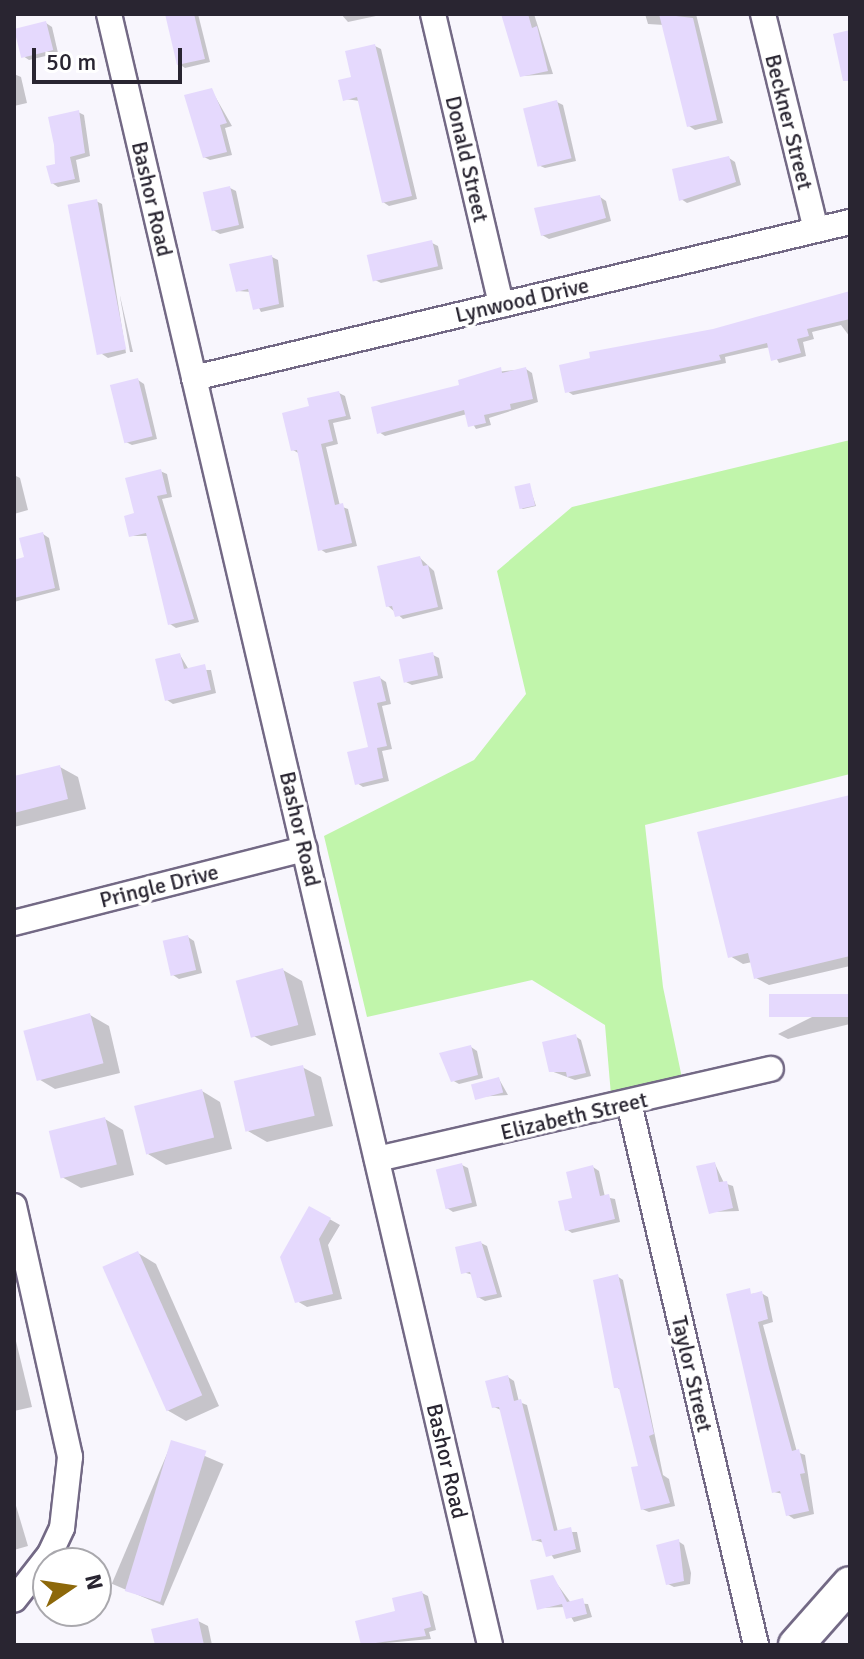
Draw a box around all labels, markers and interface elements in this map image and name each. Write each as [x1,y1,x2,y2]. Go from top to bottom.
scale bar [36,32,186,82]
text: 50 m [46,47,96,77]
street label: Beckner Street [759,51,819,193]
street label: Donald Street [440,93,494,225]
street label: Bashor Road [126,139,178,259]
street label: Lynwood Drive [452,272,592,328]
street label: Bashor Road [274,769,326,889]
street label: Pringle Drive [97,858,221,914]
street label: Elizabeth Street [498,1086,650,1146]
street label: Taylor Street [666,1313,718,1435]
street label: Bashor Road [421,1401,473,1521]
north arrow [32,1547,112,1627]
text: N [79,1571,109,1592]

